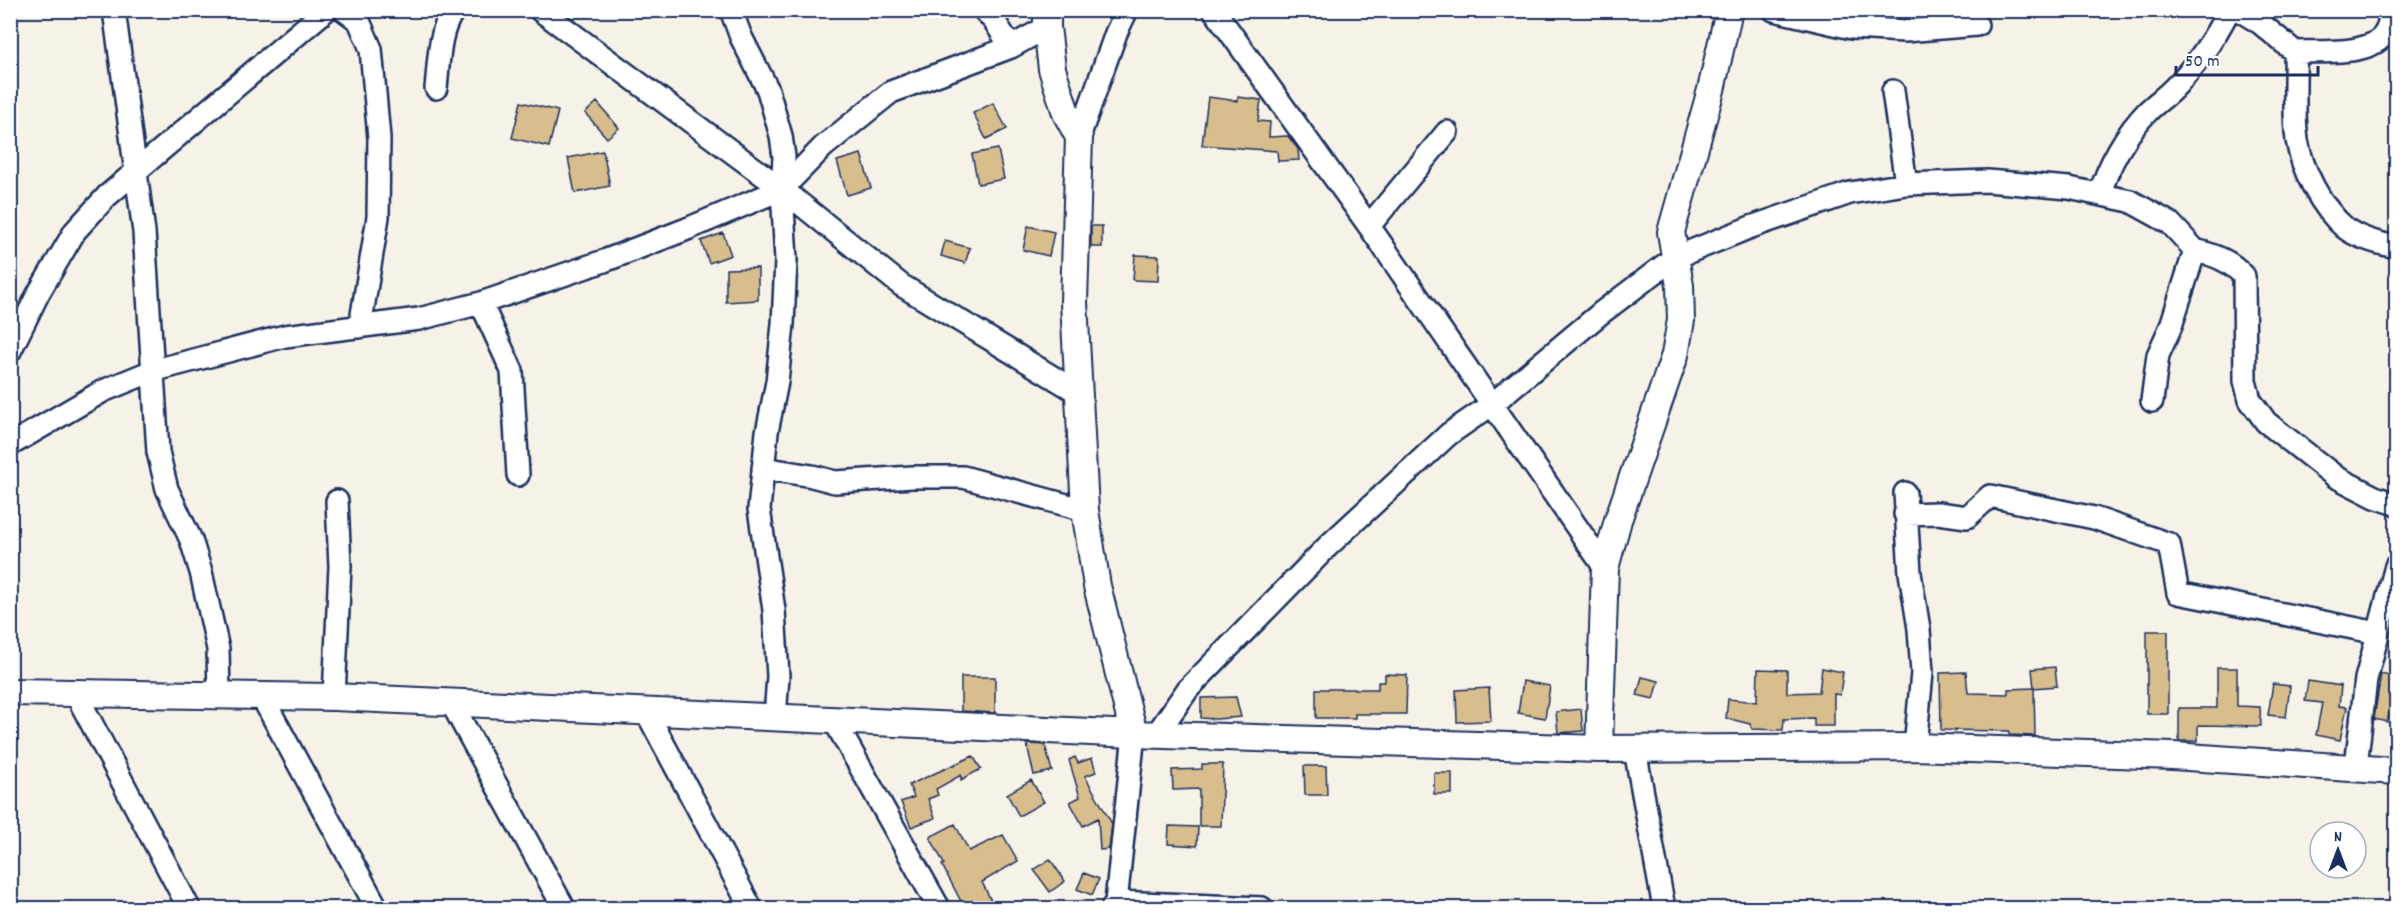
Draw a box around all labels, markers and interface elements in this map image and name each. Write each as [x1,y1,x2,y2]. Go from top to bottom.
scale bar [2176,39,2318,77]
text: 50 m [2185,50,2220,75]
north arrow [2308,820,2368,880]
text: N [2334,826,2342,849]

